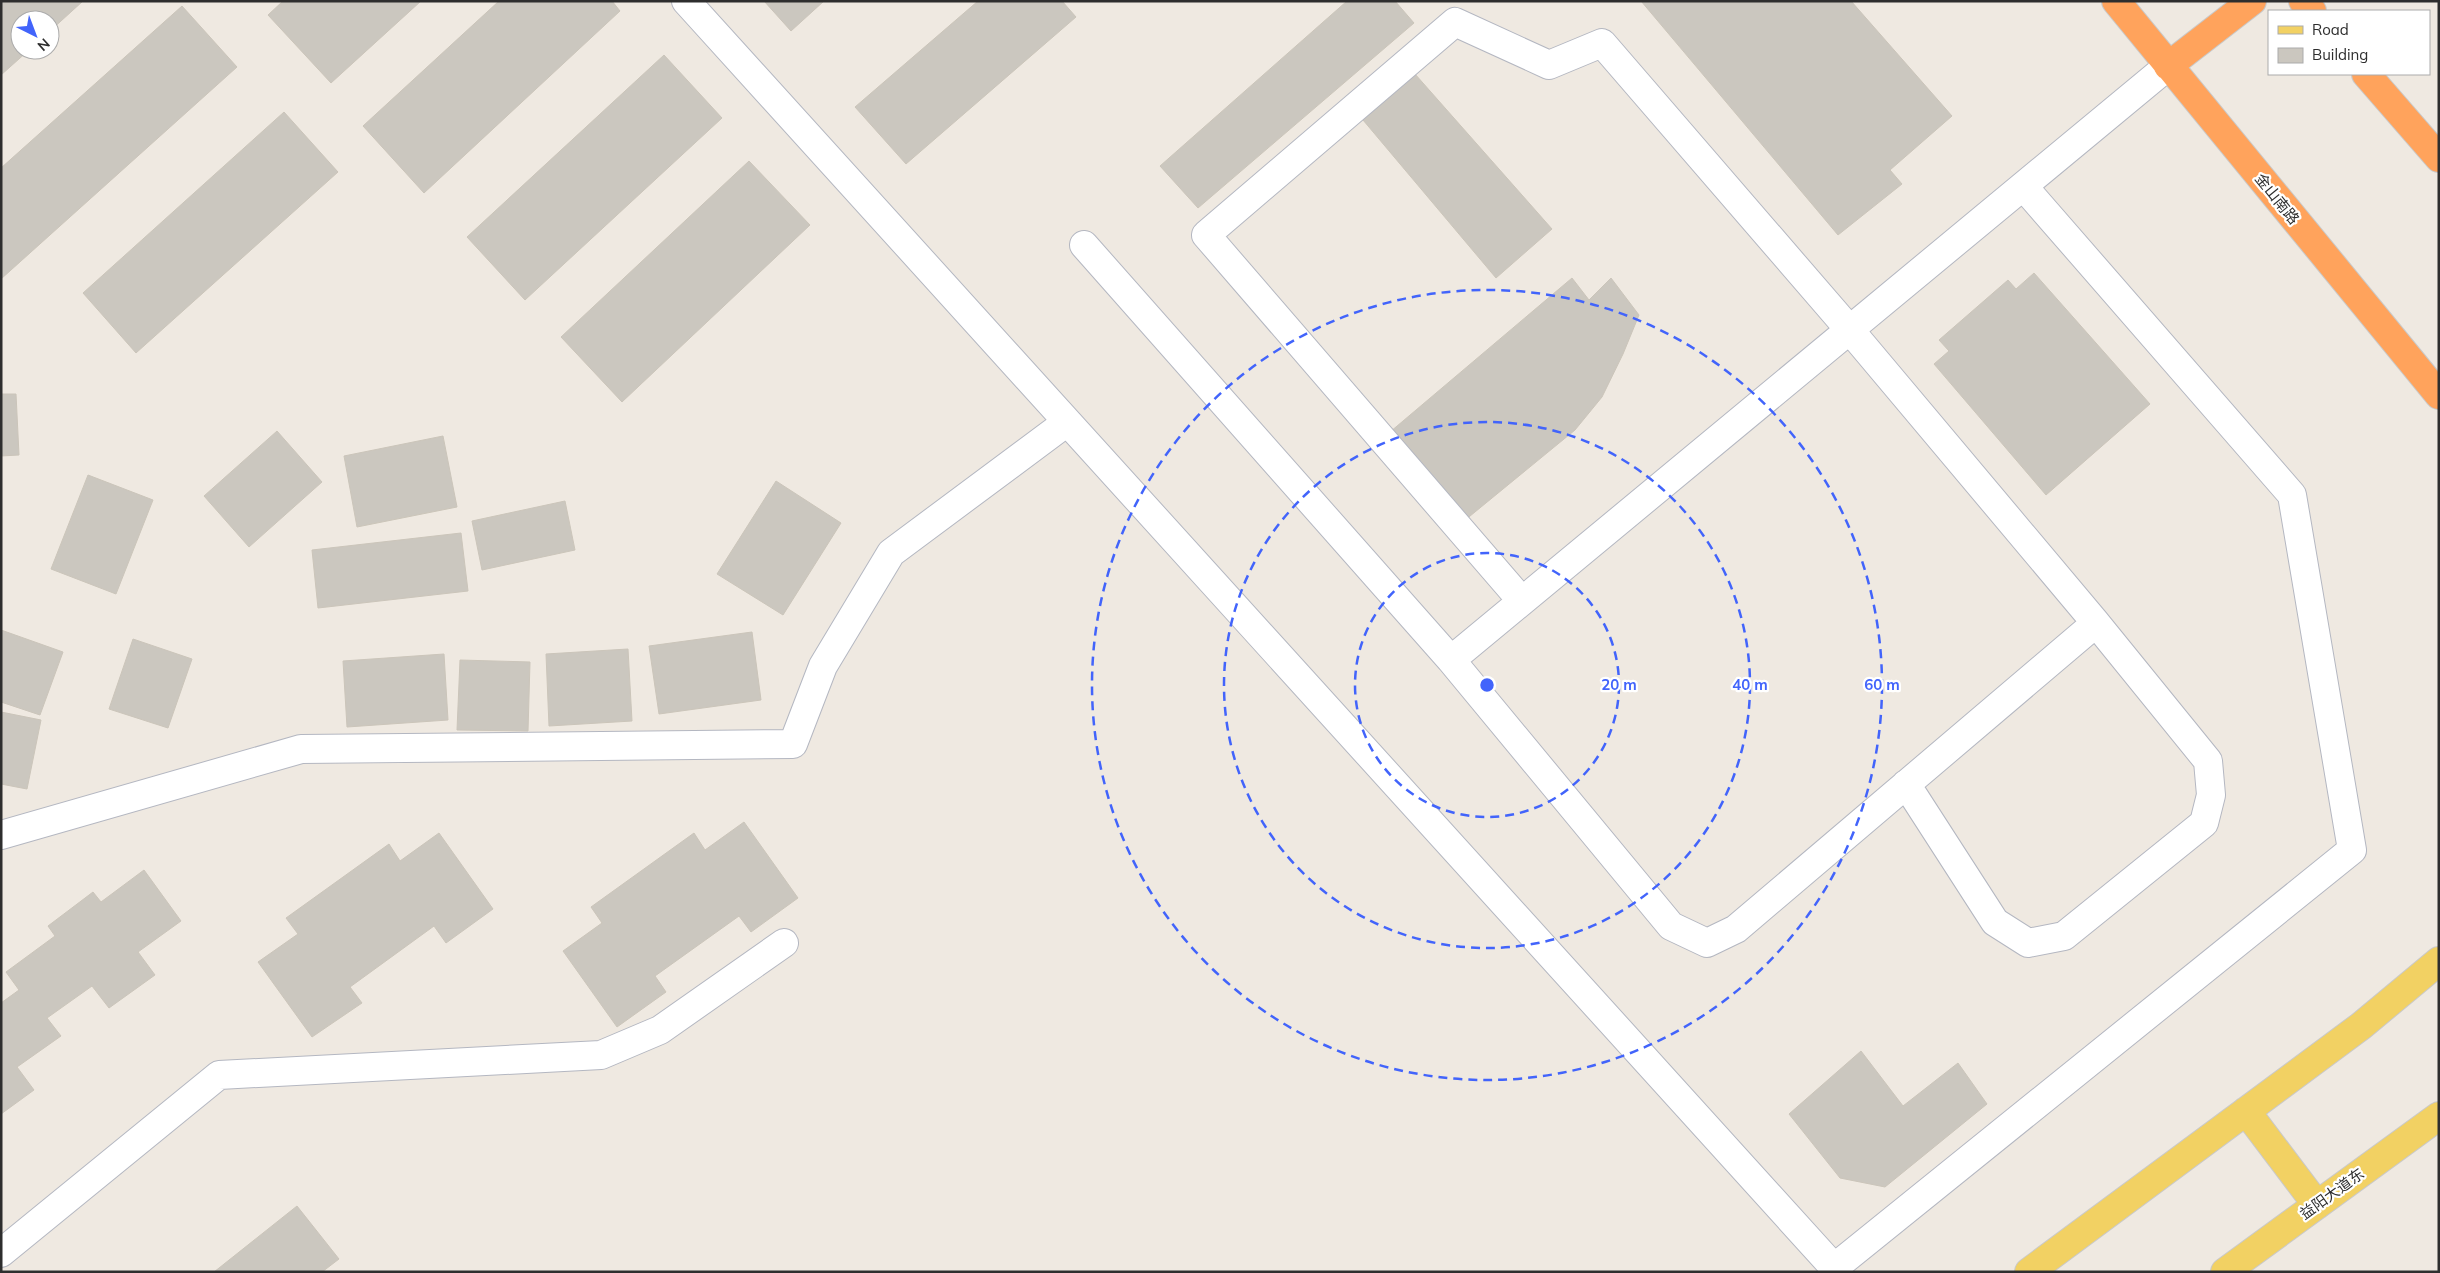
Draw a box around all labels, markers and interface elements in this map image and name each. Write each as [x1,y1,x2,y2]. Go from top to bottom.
north arrow [10,10,60,60]
legend [2268,10,2430,75]
text: Road [2312,20,2349,39]
text: N [34,34,54,55]
text: Building [2312,45,2368,64]
street label: 金山南路 [2251,169,2304,228]
text: 20 m [1601,675,1637,694]
text: 40 m [1732,675,1768,694]
text: 60 m [1864,675,1900,694]
centre of rings [1478,676,1496,694]
street label: 益阳大道东 [2296,1164,2368,1223]

